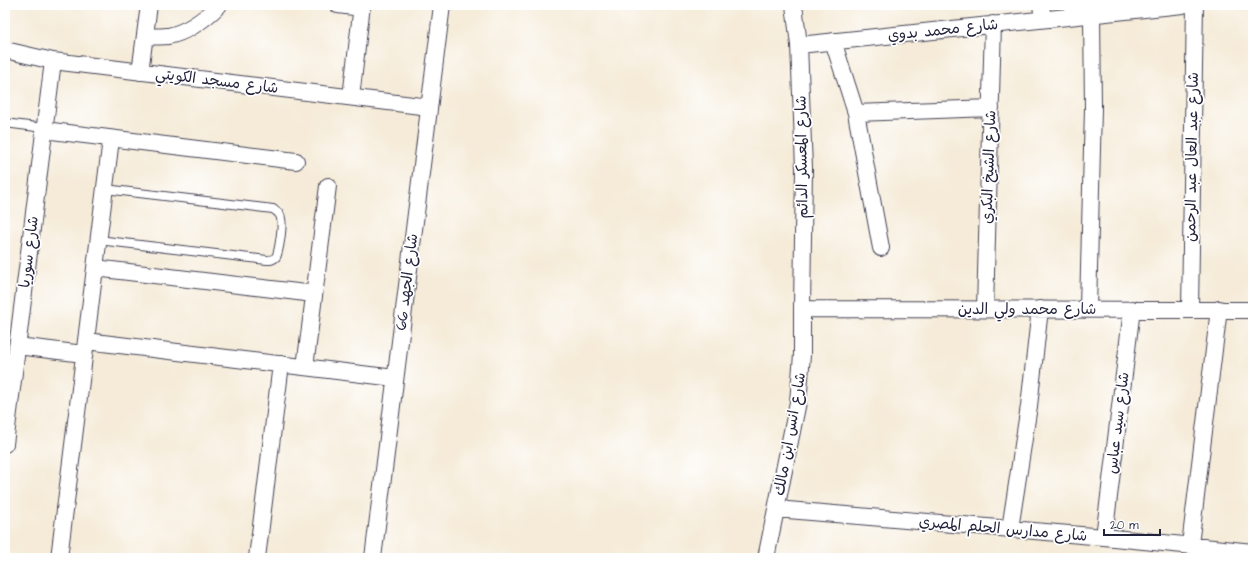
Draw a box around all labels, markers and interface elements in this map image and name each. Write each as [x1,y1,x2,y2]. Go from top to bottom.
street label: شارع محمد بدوي [887,14,999,46]
street label: شارع مسجد الكويتي [154,63,280,101]
street label: شارع عبد العال عبد الرحمن [1180,72,1204,242]
street label: شارع المعسكر الدائم [790,95,815,219]
street label: شارع الشيخ البكري [977,110,1001,224]
street label: شارع سوريا [14,215,44,289]
street label: شارع الجهد 66 [391,232,423,332]
street label: شارع محمد ولي الدين [958,299,1096,322]
street label: شارع انس ابن مالك [769,371,811,497]
street label: شارع سيد عباس [1101,371,1135,475]
street label: شارع مدارس الحلم المصري [918,511,1088,547]
scale bar [1104,511,1160,537]
text: 20 m [1110,517,1139,534]

